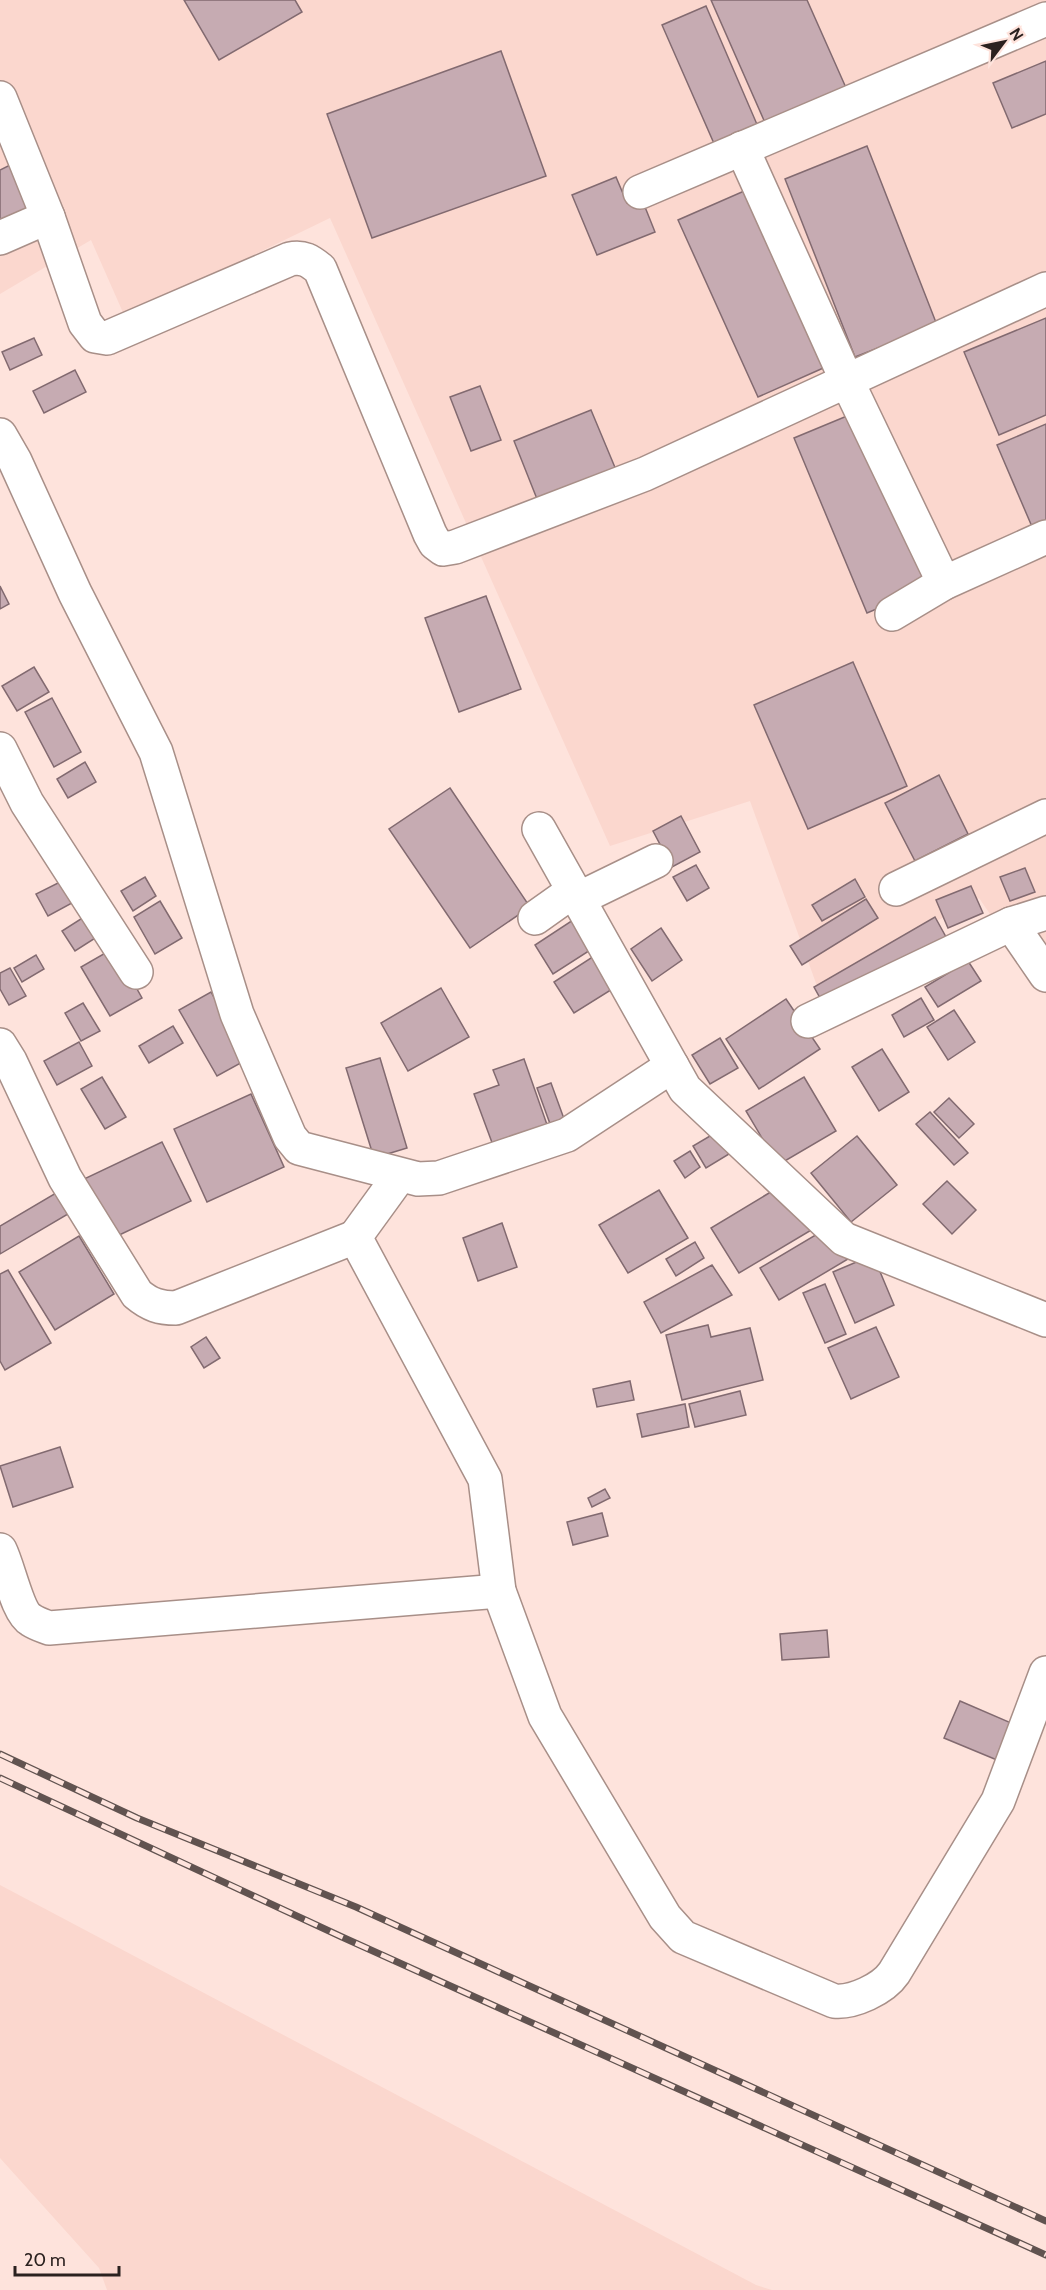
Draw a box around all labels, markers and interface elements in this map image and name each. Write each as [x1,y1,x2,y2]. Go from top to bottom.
north arrow [974,12,1034,72]
text: N [1005,24,1027,44]
scale bar [15,2239,118,2277]
text: 20 m [24,2249,66,2271]

